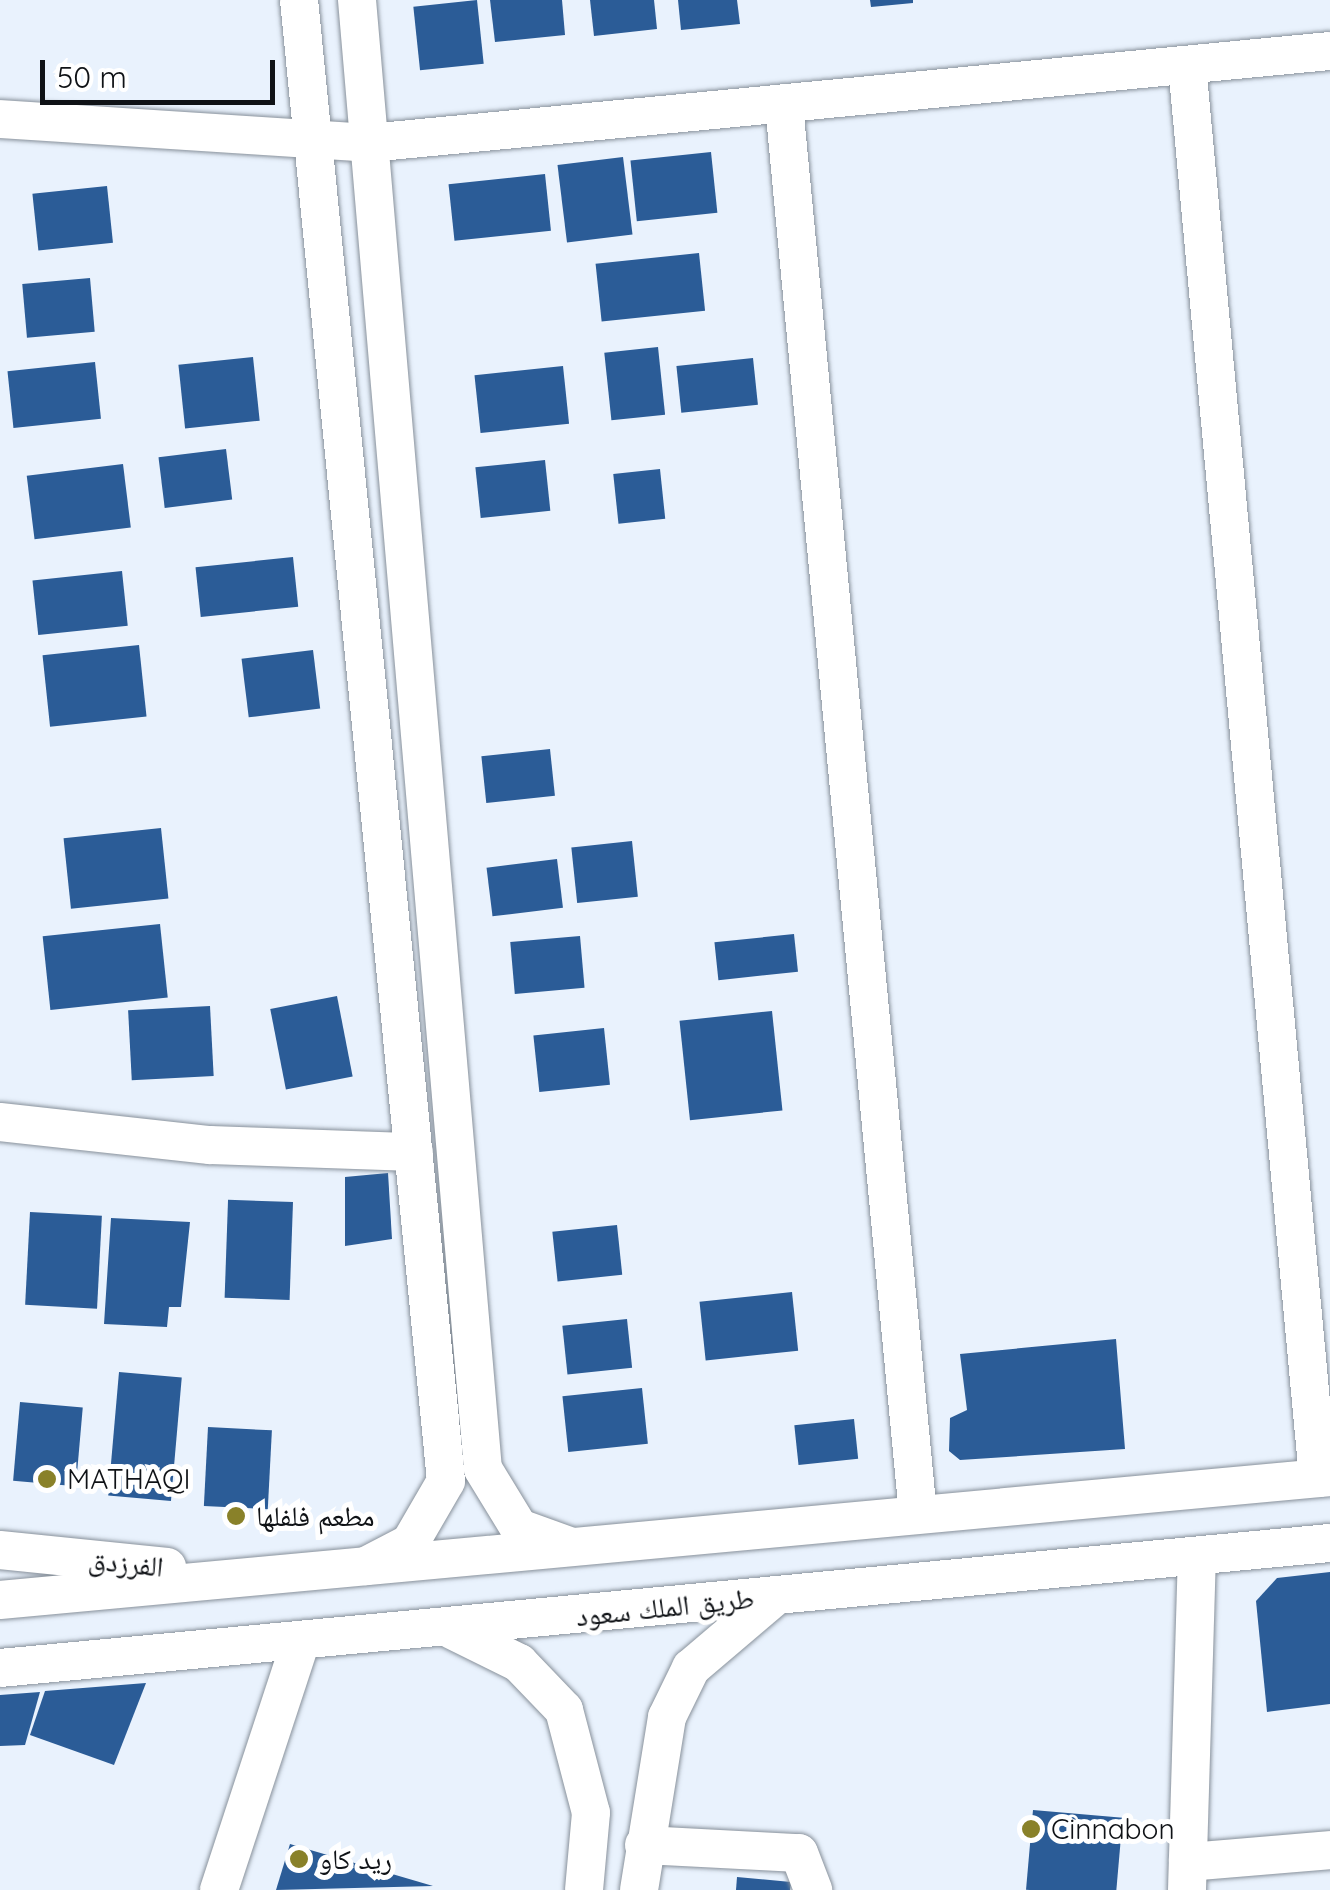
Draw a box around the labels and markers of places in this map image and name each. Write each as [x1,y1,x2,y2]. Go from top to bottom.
place label: MATHAQI [67,1462,191,1496]
marker: MATHAQI [36,1468,58,1490]
place label: مطعم فلفلها [256,1499,374,1533]
marker: مطعم فلفلها [225,1505,247,1527]
place label: Cinnabon [1051,1812,1175,1846]
marker: Cinnabon [1020,1818,1042,1840]
place label: ريد كاو [319,1842,392,1876]
marker: ريد كاو [288,1848,310,1870]

